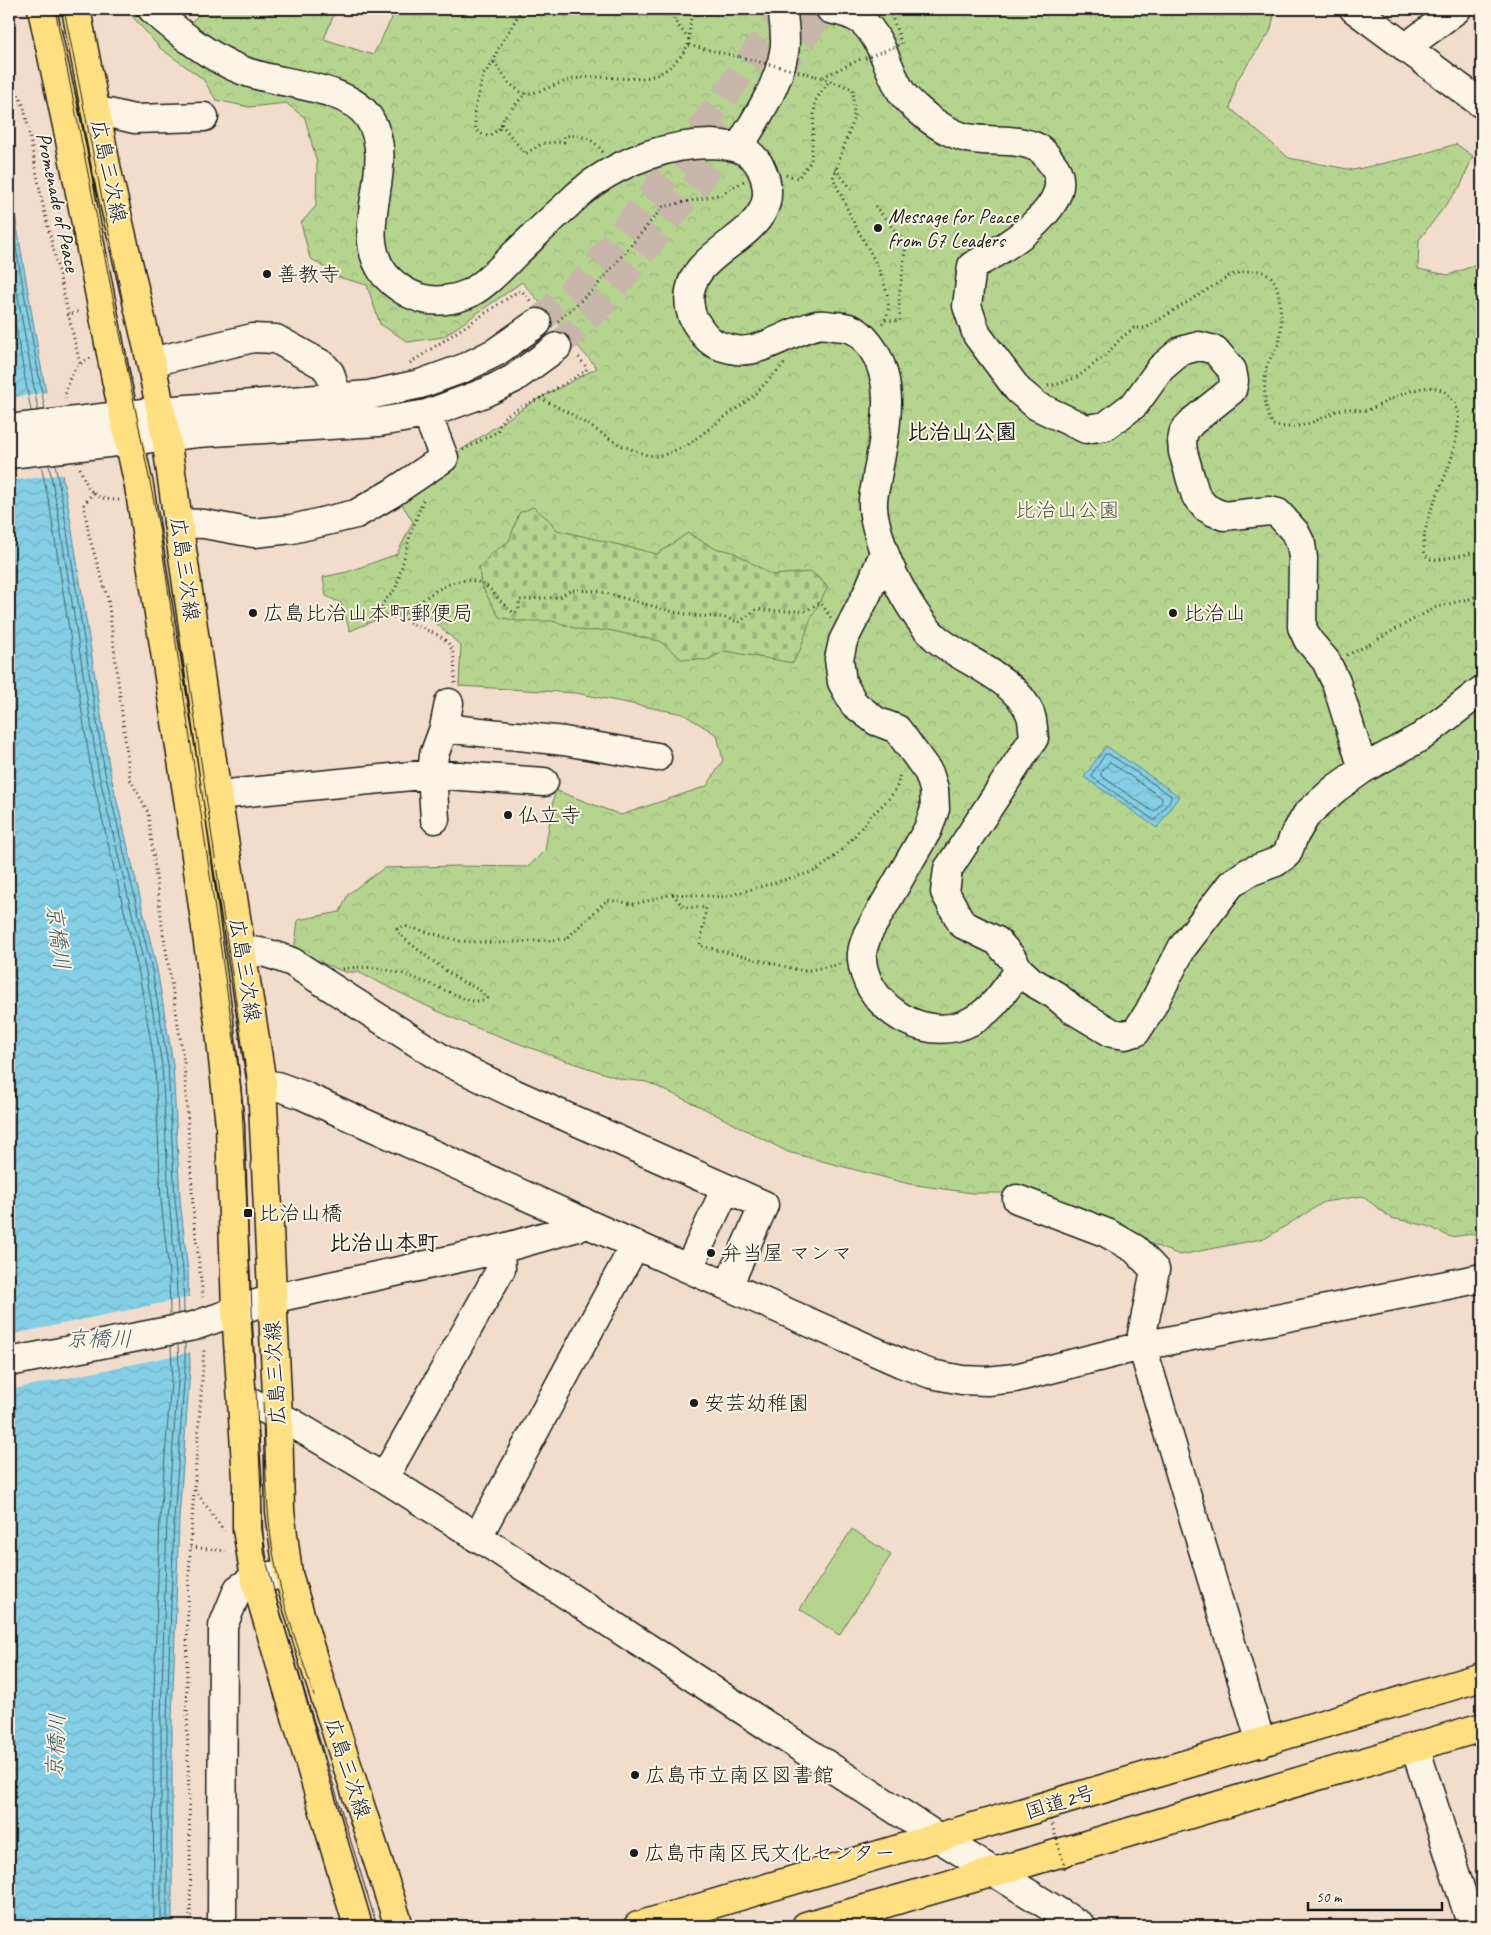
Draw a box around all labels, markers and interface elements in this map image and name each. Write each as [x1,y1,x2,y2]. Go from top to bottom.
street label: 広島三次線 [85,117,133,225]
street label: Promenade of Peace [31,130,86,275]
place label: Message for Peace from G7 Leaders [888,203,1020,253]
marker: Message for Peace from G7 Leaders [872,222,884,234]
place label: 善教寺 [277,261,340,287]
marker: 善教寺 [261,268,273,280]
district label: 比治山公園 [907,418,1017,446]
park label: 比治山公園 [1015,497,1120,523]
street label: 広島三次線 [165,515,205,623]
place label: 広島比治山本町郵便局 [263,600,473,626]
place label: 比治山 [1183,600,1246,626]
marker: 広島比治山本町郵便局 [247,607,259,619]
marker: 比治山 [1167,607,1179,619]
place label: 仏立寺 [518,802,581,828]
marker: 仏立寺 [502,809,514,821]
water label: 京橋川 [40,903,76,971]
street label: 広島三次線 [224,916,266,1024]
place label: 比治山橋 [258,1200,342,1226]
marker: 比治山橋 [242,1207,254,1219]
district label: 比治山本町 [329,1229,439,1257]
place label: 弁当屋 マンマ [721,1240,852,1266]
marker: 弁当屋 マンマ [705,1247,717,1259]
street label: 広島三次線 [259,1320,291,1426]
water label: 京橋川 [66,1325,132,1353]
place label: 安芸幼稚園 [704,1390,809,1416]
marker: 安芸幼稚園 [688,1397,700,1409]
water label: 京橋川 [40,1712,72,1780]
street label: 広島三次線 [319,1714,377,1822]
place label: 広島市立南区図書館 [645,1762,834,1788]
marker: 広島市立南区図書館 [629,1769,641,1781]
street label: 国道2号 [1022,1779,1098,1825]
place label: 広島市南区民文化センター [644,1840,895,1866]
marker: 広島市南区民文化センター [628,1847,640,1859]
scale bar [1308,1880,1442,1912]
text: 50 m [1316,1888,1343,1907]

